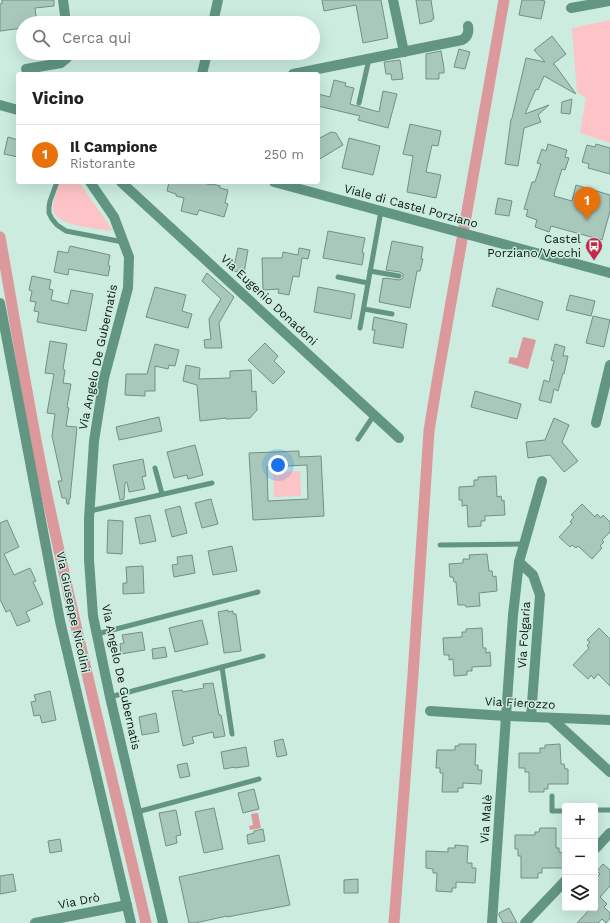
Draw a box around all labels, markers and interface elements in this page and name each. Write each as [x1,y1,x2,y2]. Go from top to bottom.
search box [16,16,320,60]
icon: search [30,27,52,49]
text: Cerca qui [62,29,131,47]
text: Vicino [32,88,84,108]
text: Il Campione [70,138,157,156]
text: 1 [42,147,48,162]
text: 250 m [264,147,304,162]
text: Ristorante [70,156,136,171]
street label: Viale di Castel Porziano [342,181,480,231]
pin: 1 [574,187,600,220]
place label: Castel Porziano/Vecchi [487,232,581,260]
bus stop icon: Castel Porziano/Vecchi [584,236,604,261]
street label: Via Eugenio Donadoni [218,252,320,348]
street label: Via Angelo De Gubernatis [76,283,120,431]
your location [268,455,288,475]
street label: Via Giuseppe Nicolini [53,550,93,674]
street label: Via Folgaria [515,601,533,669]
street label: Via Angelo De Gubernatis [99,603,143,751]
street label: Via Fierozzo [484,694,556,712]
street label: Via Malè [477,794,495,844]
map controls [562,803,598,911]
button: + [562,803,598,839]
button: − [562,839,598,875]
button: layers [562,875,598,911]
street label: Via Drò [57,890,101,912]

